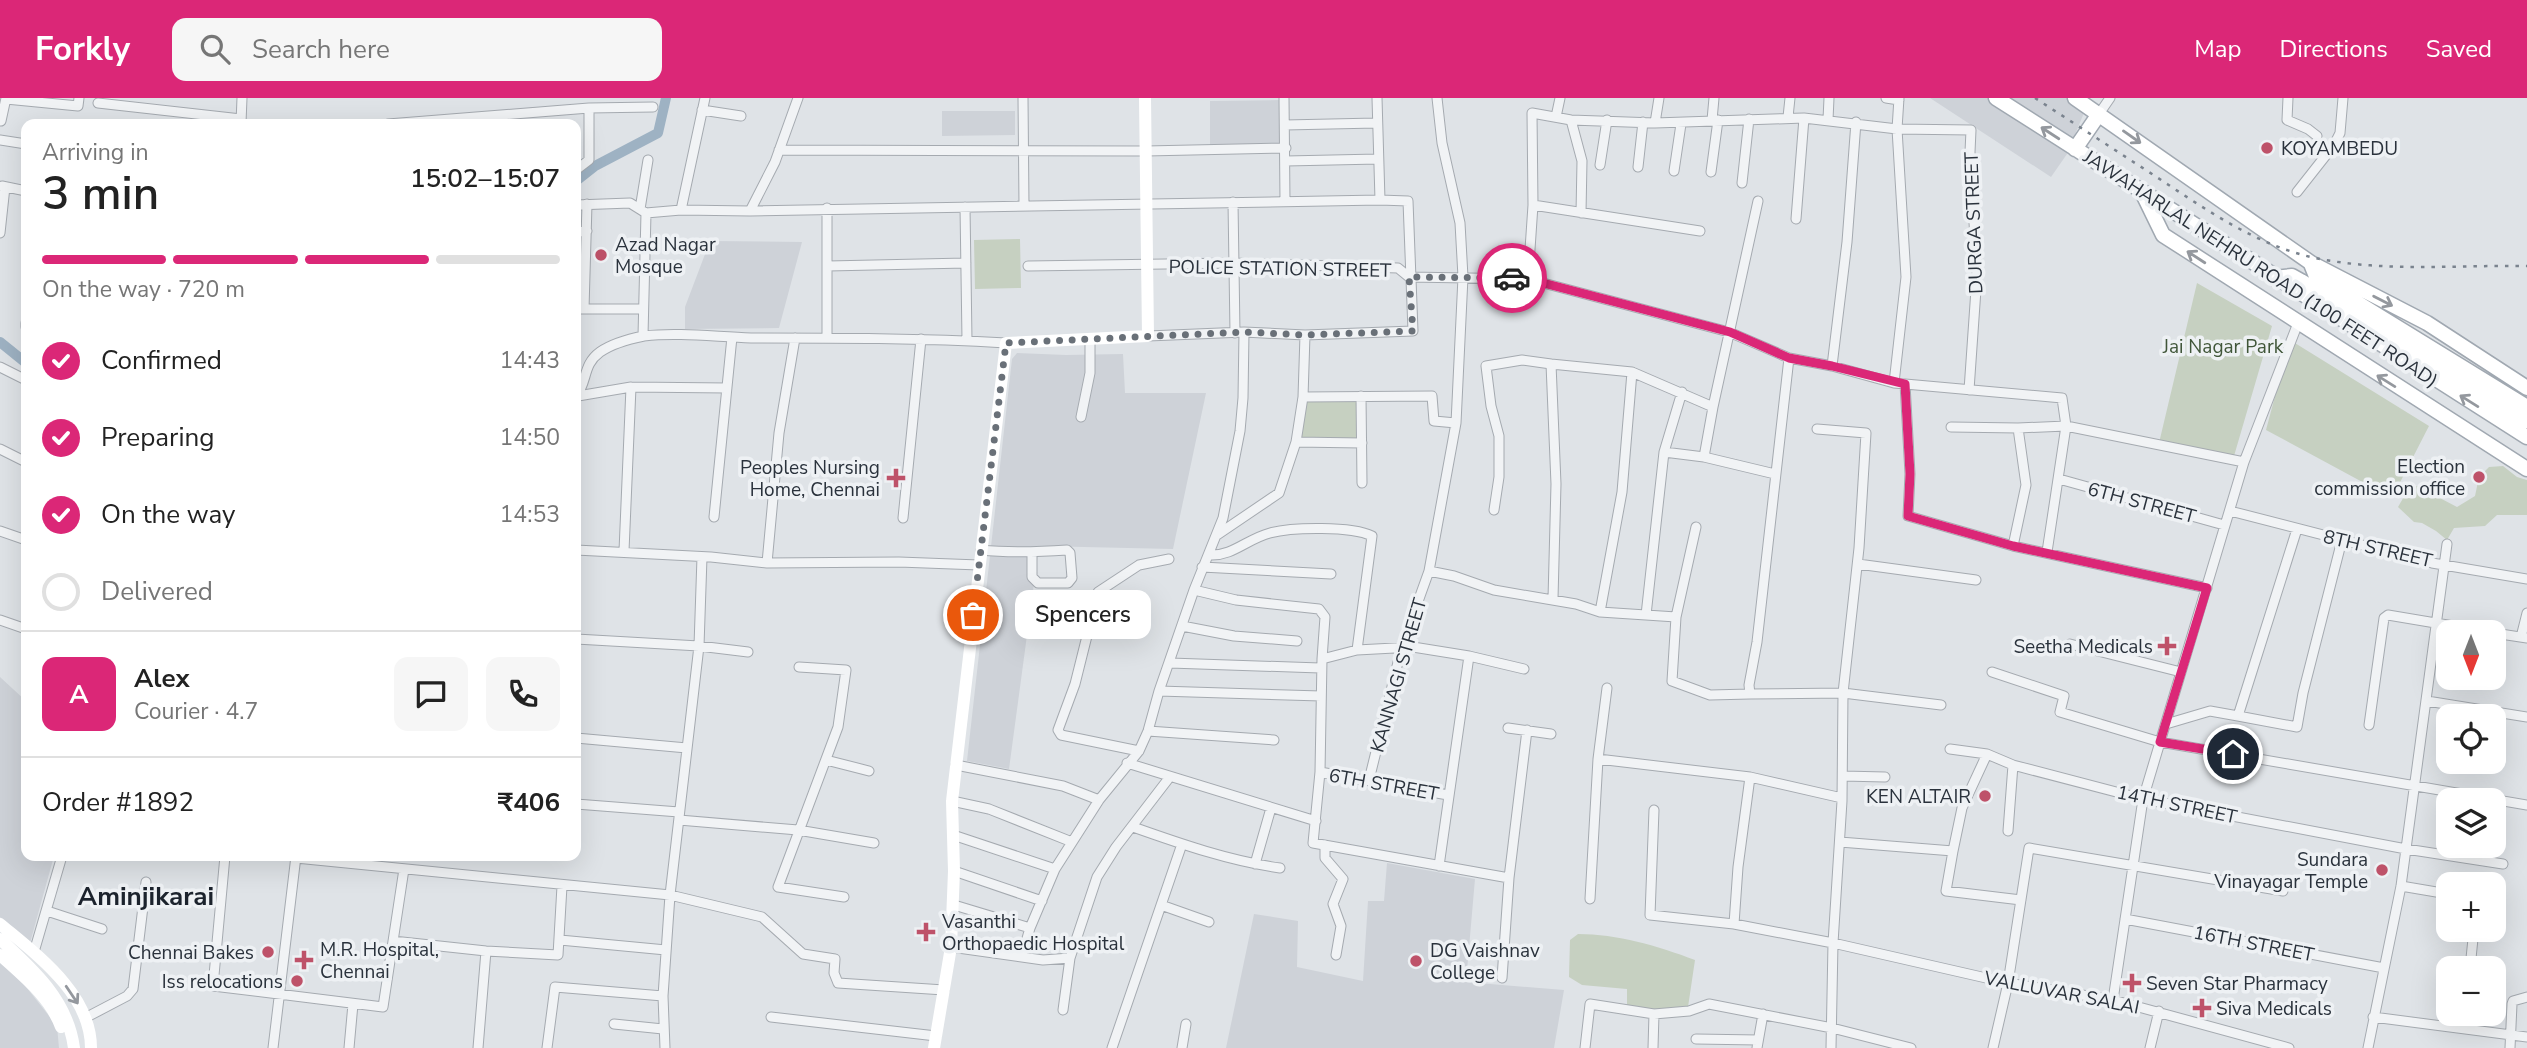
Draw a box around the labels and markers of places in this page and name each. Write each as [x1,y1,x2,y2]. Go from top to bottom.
place label: KOYAMBEDU [2281,136,2398,162]
marker: KOYAMBEDU [2259,140,2275,156]
place label: Azad Nagar Mosque [615,232,716,280]
marker: Azad Nagar Mosque [593,247,609,263]
place label: Election commission office [2314,454,2465,502]
place label: Peoples Nursing Home, Chennai [740,455,880,503]
marker: Peoples Nursing Home, Chennai [886,468,906,488]
marker: Election commission office [2471,469,2487,485]
pin [943,585,1003,645]
callout: Spencers [1015,590,1152,640]
place label: Seetha Medicals [2013,634,2153,660]
marker: Seetha Medicals [2159,638,2175,654]
pin [2203,724,2263,784]
place label: KEN ALTAIR [1866,784,1971,810]
marker: KEN ALTAIR [1977,788,1993,804]
place label: Sundara Vinayagar Temple [2213,847,2368,895]
marker: Sundara Vinayagar Temple [2374,862,2390,878]
place label: Vasanthi Orthopaedic Hospital [941,909,1125,957]
marker: Vasanthi Orthopaedic Hospital [916,922,936,942]
place label: M.R. Hospital, Chennai [320,937,439,985]
place label: DG Vaishnav College [1430,938,1540,986]
place label: Chennai Bakes [128,940,254,966]
marker: Chennai Bakes [260,944,276,960]
marker: M.R. Hospital, Chennai [294,950,314,970]
marker: DG Vaishnav College [1408,953,1424,969]
place label: Iss relocations [162,969,283,995]
place label: Seven Star Pharmacy [2146,971,2328,997]
marker: Iss relocations [289,973,305,989]
marker: Seven Star Pharmacy [2124,975,2140,991]
place label: Siva Medicals [2216,996,2332,1022]
marker: Siva Medicals [2194,1000,2210,1016]

